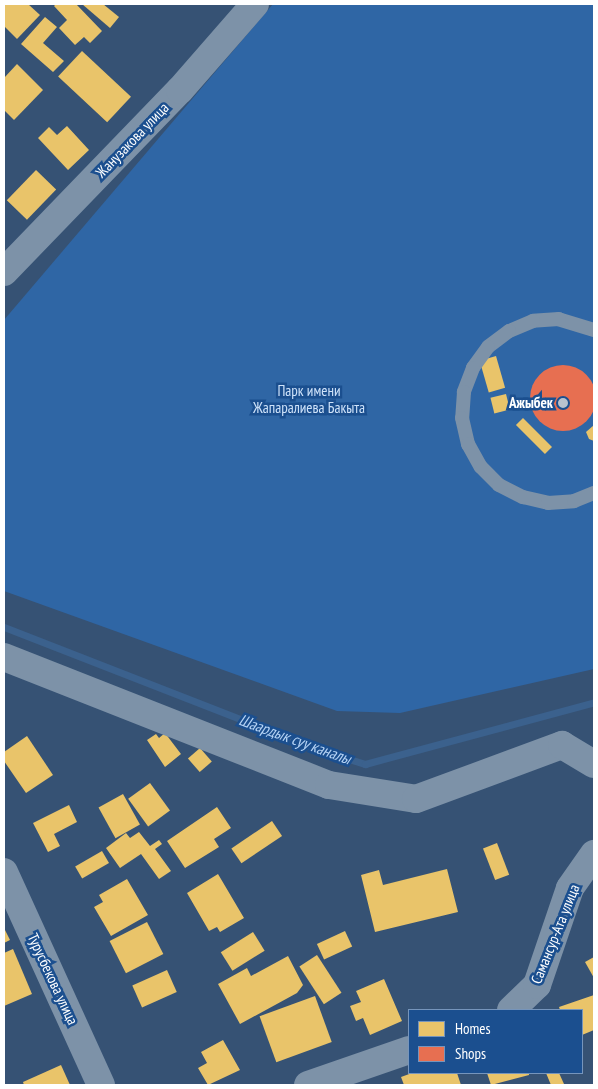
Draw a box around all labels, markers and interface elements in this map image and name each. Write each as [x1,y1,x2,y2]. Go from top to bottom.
street label: Жанузакова улица [92,99,172,181]
park label: Парк имени Жапаралиева Бакыта [253,381,365,416]
place label: Ажыбек [509,394,553,412]
marker: Ажыбек [557,397,569,409]
water label: Шаардык суу каналы [236,710,354,768]
street label: Самансур-Ата улица [527,882,583,986]
street label: Турусбекова улица [24,930,82,1028]
legend [408,1009,583,1074]
text: Homes [455,1019,491,1038]
text: Shops [455,1044,486,1063]

